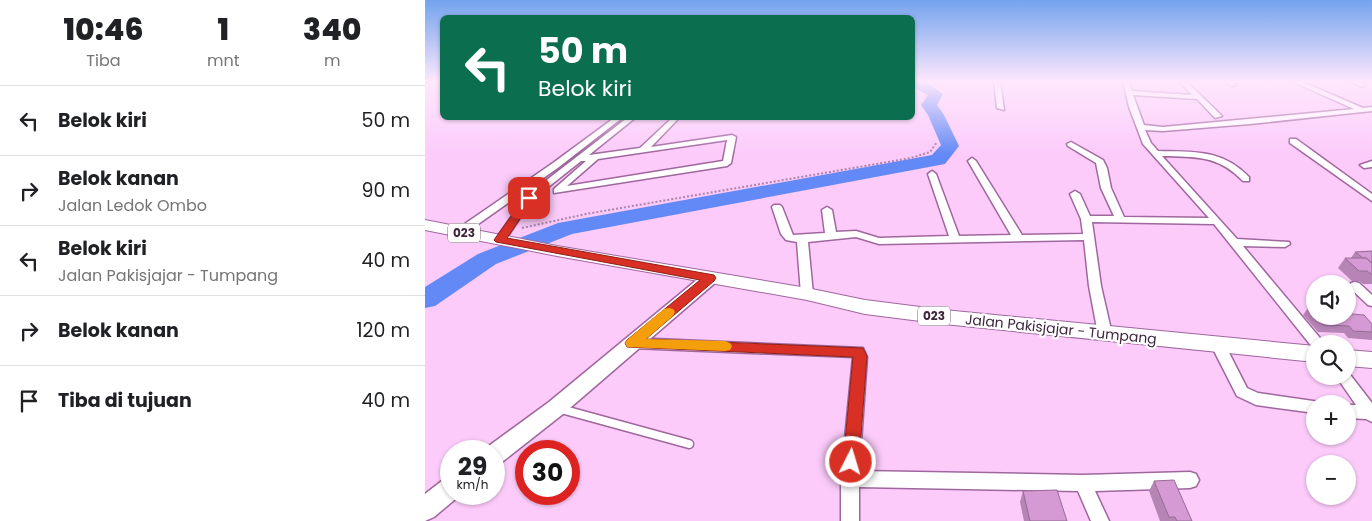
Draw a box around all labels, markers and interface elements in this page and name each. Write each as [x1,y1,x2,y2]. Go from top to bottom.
text: 10:46 [63,8,144,51]
text: 1 [217,8,229,51]
text: 340 [303,8,362,51]
text: 50 m [538,26,628,75]
icon: left [455,35,520,100]
text: Tiba [86,49,121,72]
text: mnt [207,49,239,72]
text: m [324,49,340,72]
text: Belok kiri [538,73,632,104]
icon: left [15,107,43,135]
text: Belok kiri [58,107,147,134]
text: 50 m [361,107,410,134]
text: Belok kanan [58,165,179,192]
icon: right [15,177,43,205]
text: 90 m [361,177,410,204]
pin [508,177,550,219]
icon: arrive [515,184,543,212]
text: Jalan Ledok Ombo [58,194,207,217]
road number: 023 [448,224,480,242]
text: Belok kiri [58,235,147,262]
icon: left [15,247,43,275]
text: 40 m [361,247,410,274]
text: Jalan Pakisjajar - Tumpang [58,264,278,287]
map controls [1306,275,1356,505]
button: sound [1306,275,1356,325]
road number: 023 [918,306,950,326]
street label: Jalan Pakisjajar - Tumpang [964,309,1158,349]
icon: right [15,317,43,345]
text: Belok kanan [58,317,179,344]
text: 120 m [356,317,410,344]
button: search [1306,335,1356,385]
icon: arrive [15,387,43,415]
text: Tiba di tujuan [58,387,192,414]
text: 40 m [361,387,410,414]
button: + [1306,395,1356,445]
position arrow [824,435,876,487]
speed limit sign: 30 [515,440,580,505]
text: 29 [458,449,487,484]
button: − [1306,455,1356,505]
text: km/h [457,476,488,493]

